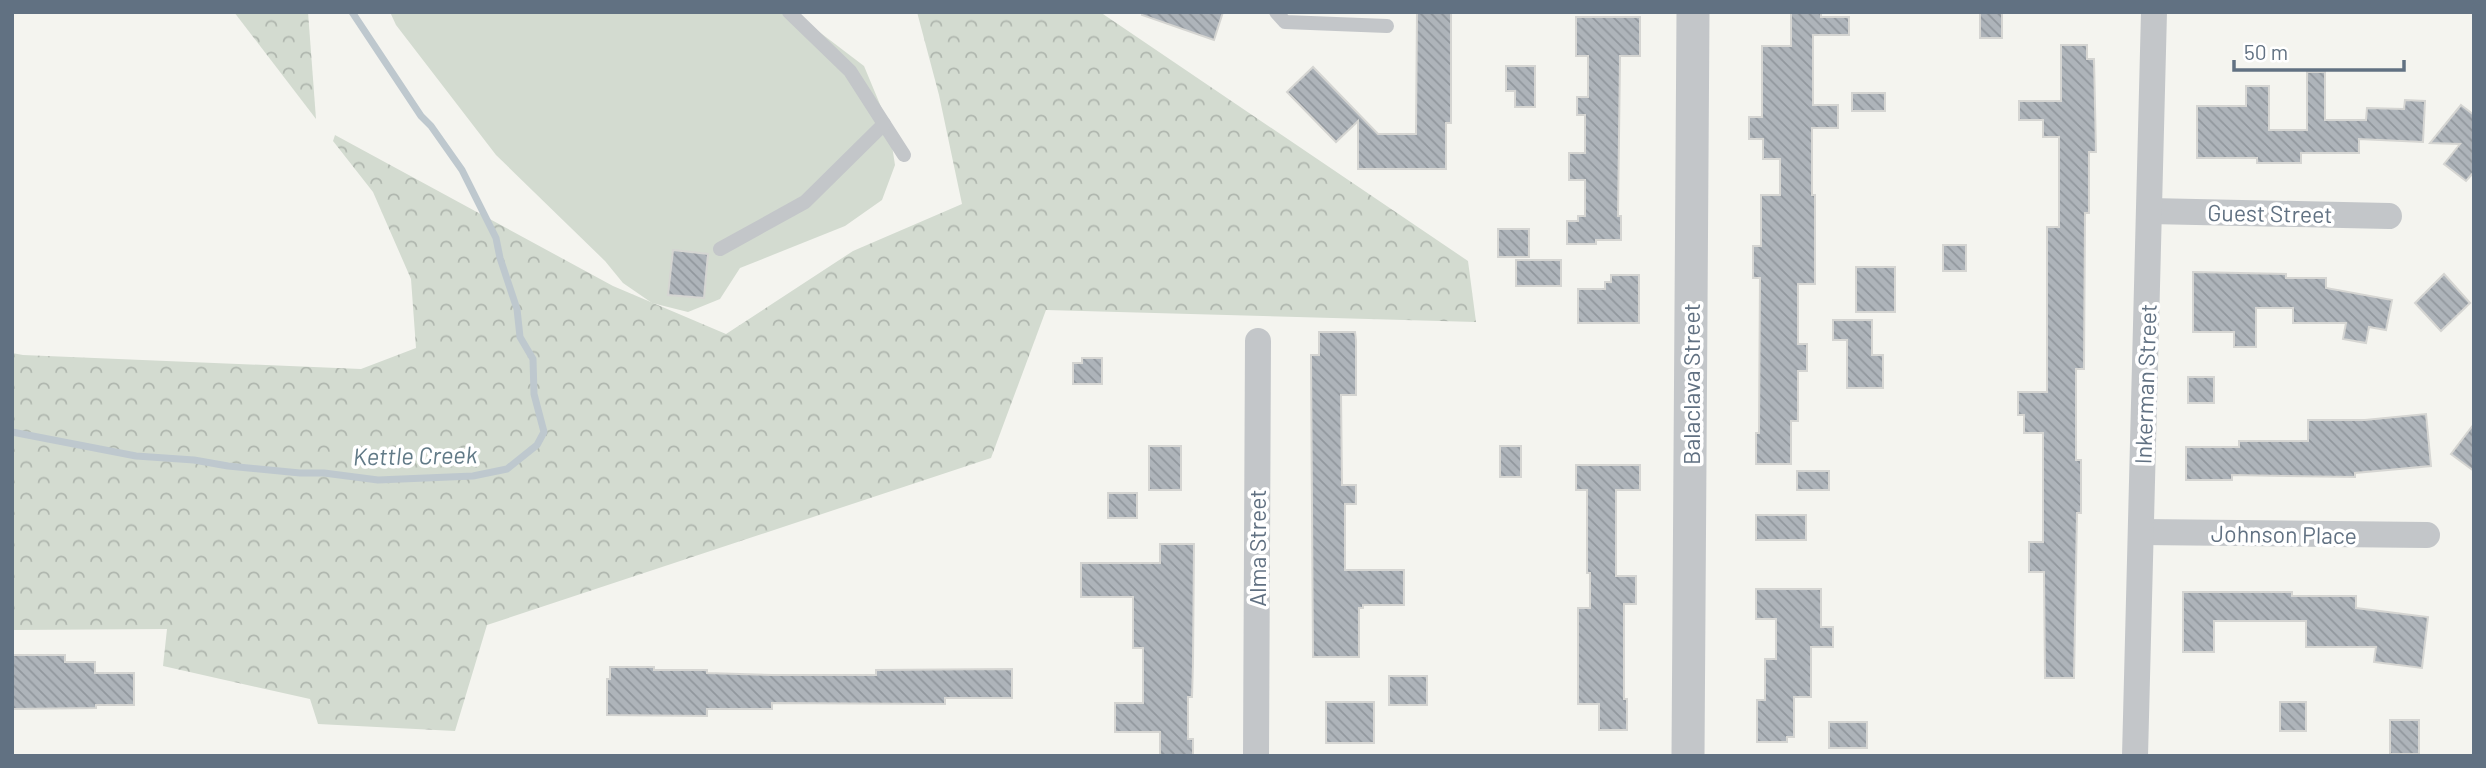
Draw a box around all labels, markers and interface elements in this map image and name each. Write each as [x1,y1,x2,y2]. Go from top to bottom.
scale bar [2234,28,2404,72]
text: 50 m [2244,39,2288,64]
street label: Guest Street [2207,198,2333,228]
street label: Balaclava Street [1677,303,1705,465]
street label: Inkerman Street [2128,303,2162,465]
water label: Kettle Creek [353,439,478,471]
street label: Alma Street [1243,489,1271,607]
street label: Johnson Place [2211,519,2357,549]

